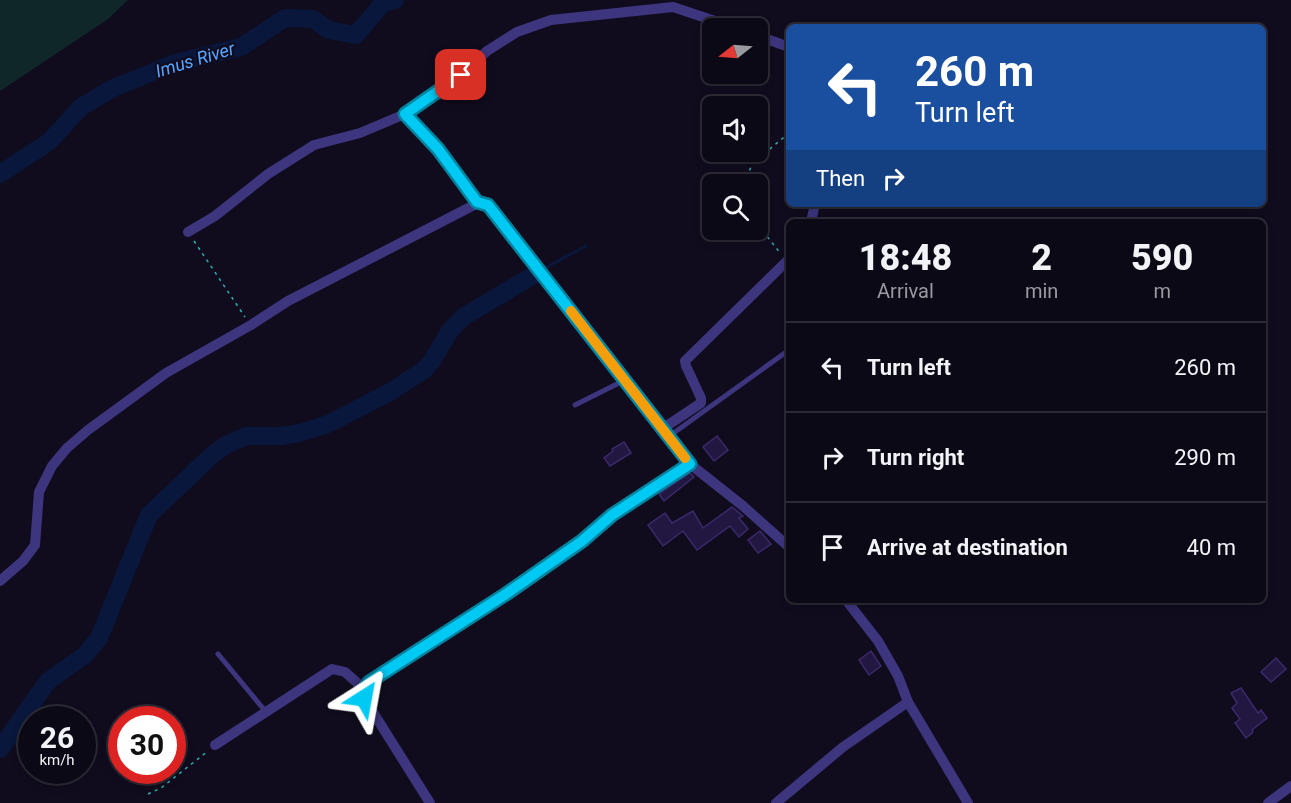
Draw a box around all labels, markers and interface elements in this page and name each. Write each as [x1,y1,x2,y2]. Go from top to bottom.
north arrow [702,18,768,84]
map controls [702,18,768,240]
water label: Imus River [153,37,238,81]
text: 260 m [915,47,1034,96]
icon: left [816,48,894,126]
pin [435,49,486,100]
icon: arrive [444,58,477,91]
button: sound [702,96,768,162]
text: Turn left [915,97,1015,129]
icon: right [877,162,910,195]
text: Then [816,166,865,191]
button: search [702,174,768,240]
text: 18:48 [859,237,952,279]
text: 2 [1031,237,1052,279]
text: 590 [1131,237,1193,279]
text: Arrival [877,279,934,303]
text: min [1025,279,1058,303]
text: m [1153,279,1171,303]
icon: left [816,351,849,384]
text: Turn left [867,355,951,380]
text: 260 m [1174,355,1236,380]
icon: right [816,441,849,474]
text: Turn right [867,445,964,470]
text: 290 m [1174,445,1236,470]
icon: arrive [816,531,849,564]
text: Arrive at destination [867,535,1068,560]
text: 40 m [1187,535,1236,560]
position arrow [332,666,396,730]
speed limit sign: 30 [108,706,186,784]
text: 26 [40,720,74,755]
text: km/h [39,751,75,769]

